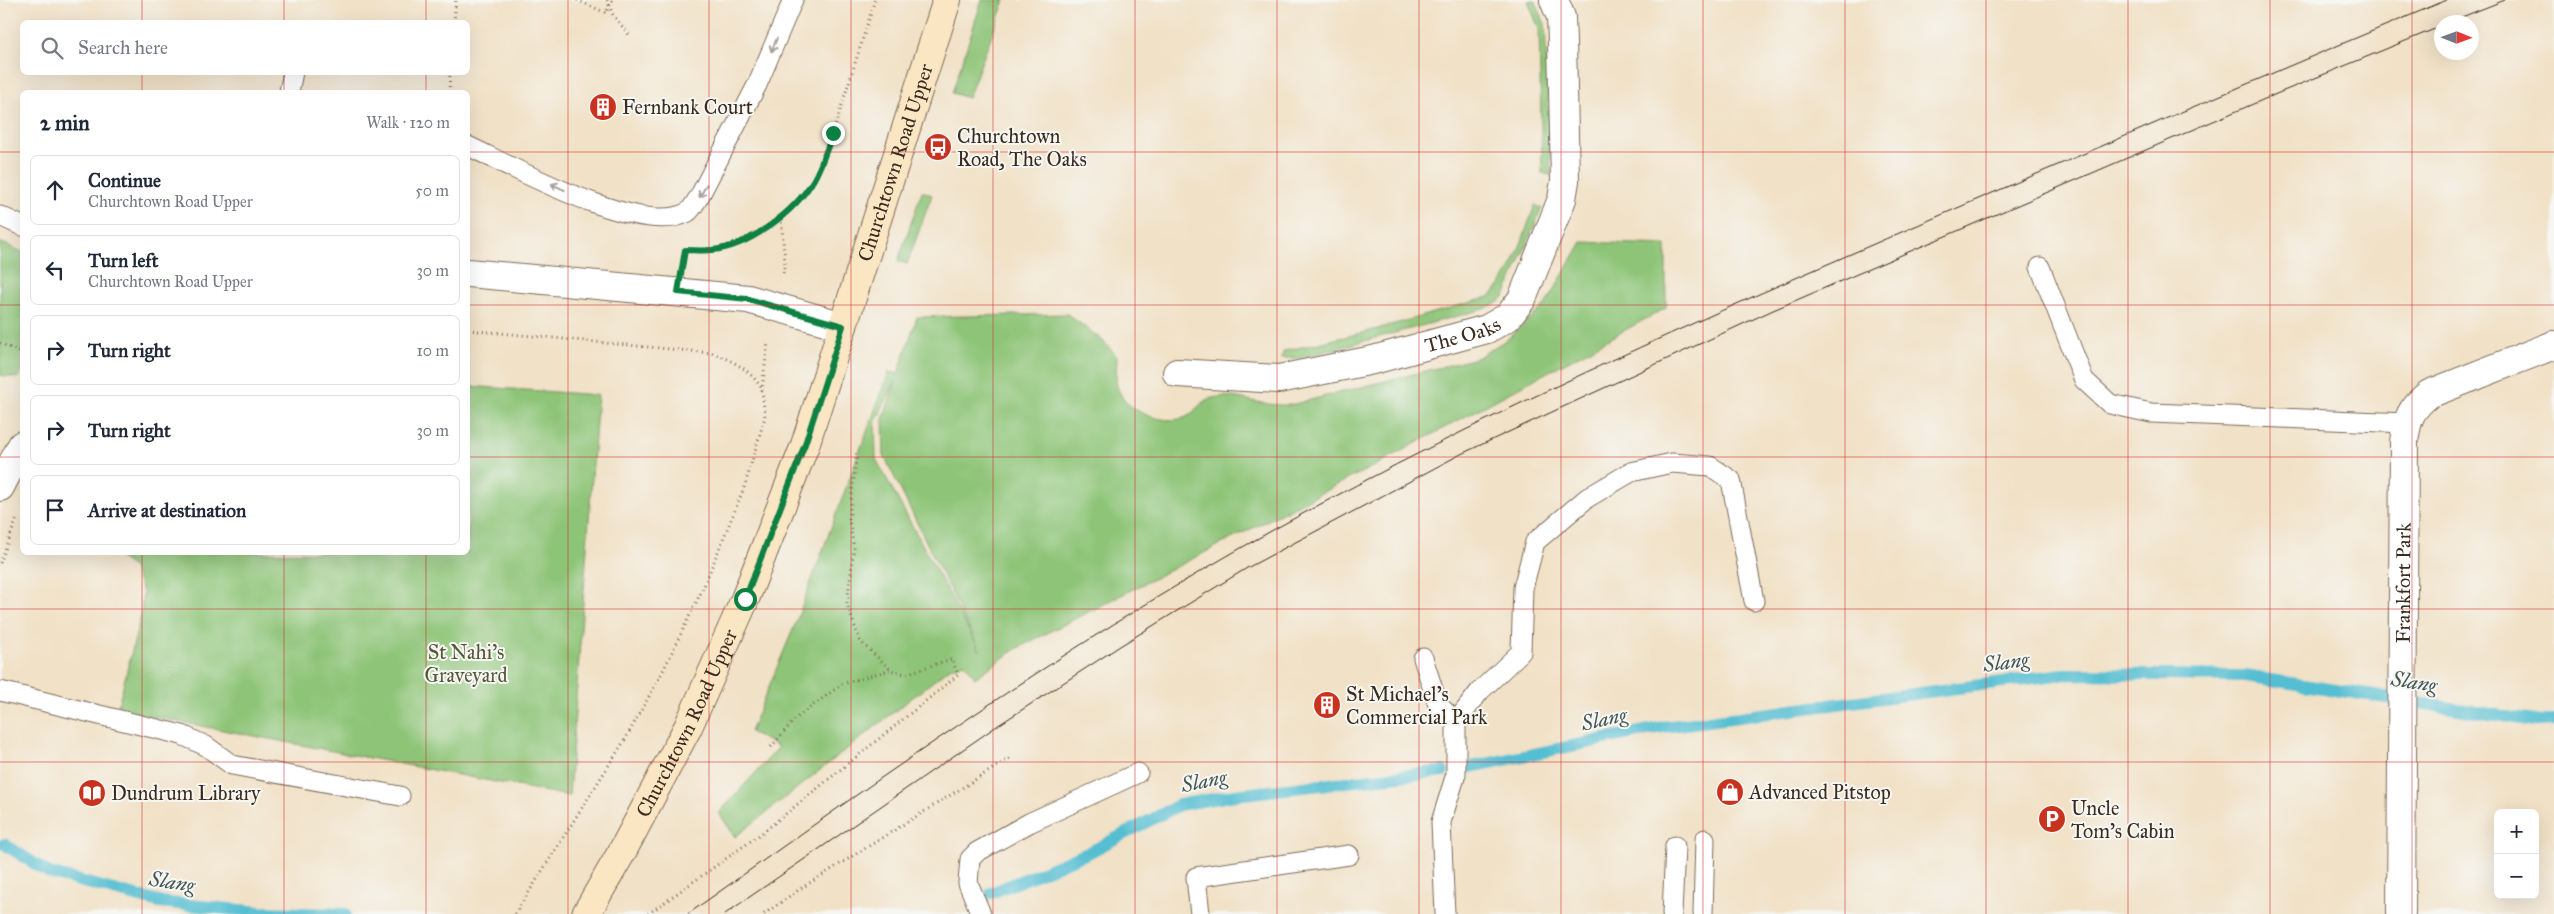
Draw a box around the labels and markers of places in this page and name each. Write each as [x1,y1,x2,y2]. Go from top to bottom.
building icon: Fernbank Court [588,92,618,122]
place label: Fernbank Court [622,95,753,119]
place label: Churchtown Road, The Oaks [957,124,1087,171]
bus stop icon: Churchtown Road, The Oaks [923,132,953,162]
place label: St Michael's Commercial Park [1346,682,1488,729]
building icon: St Michael's Commercial Park [1312,690,1342,720]
shop icon: Advanced Pitstop [1715,777,1745,807]
library icon: Dundrum Library [77,778,107,808]
place label: Advanced Pitstop [1748,780,1891,804]
place label: Dundrum Library [111,781,261,805]
place label: Uncle Tom's Cabin [2071,796,2175,843]
parking icon: Uncle Tom's Cabin [2037,804,2067,834]

